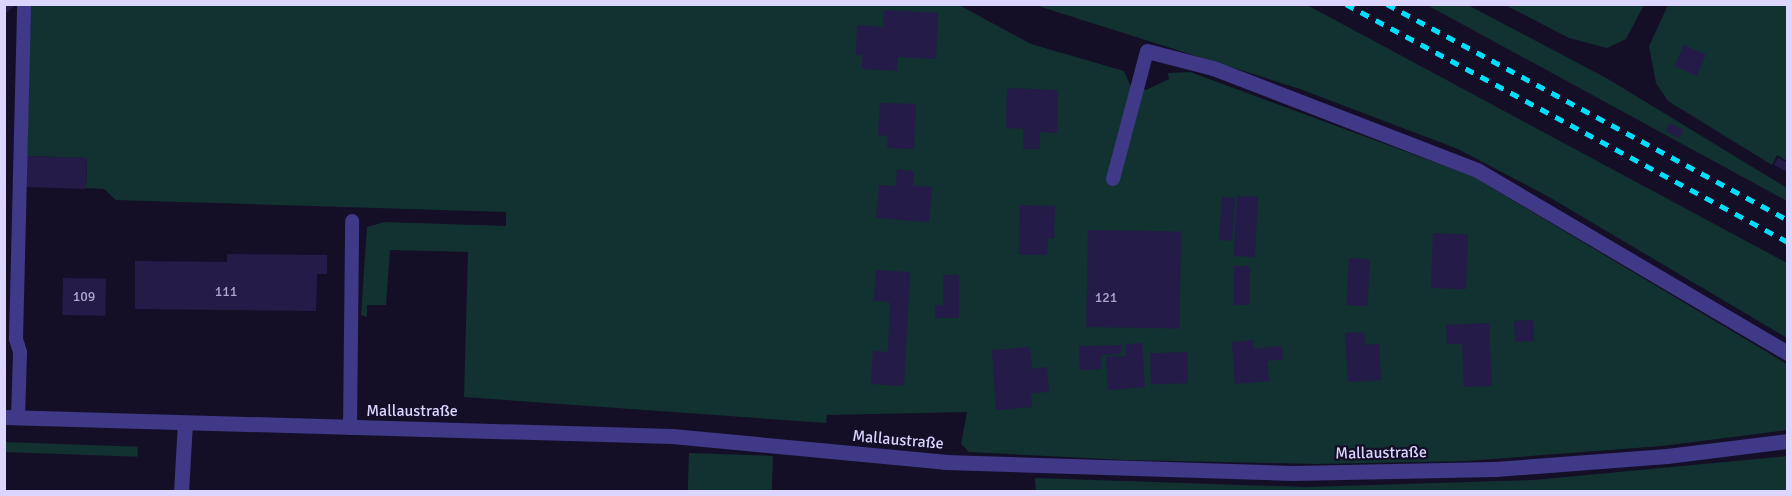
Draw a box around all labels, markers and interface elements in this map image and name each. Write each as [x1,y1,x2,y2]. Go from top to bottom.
house number: 111 [215,284,237,300]
house number: 109 [73,289,95,305]
house number: 121 [1095,290,1117,306]
street label: Mallaustraße [366,401,458,421]
street label: Mallaustraße [852,426,944,454]
street label: Mallaustraße [1335,443,1427,463]

